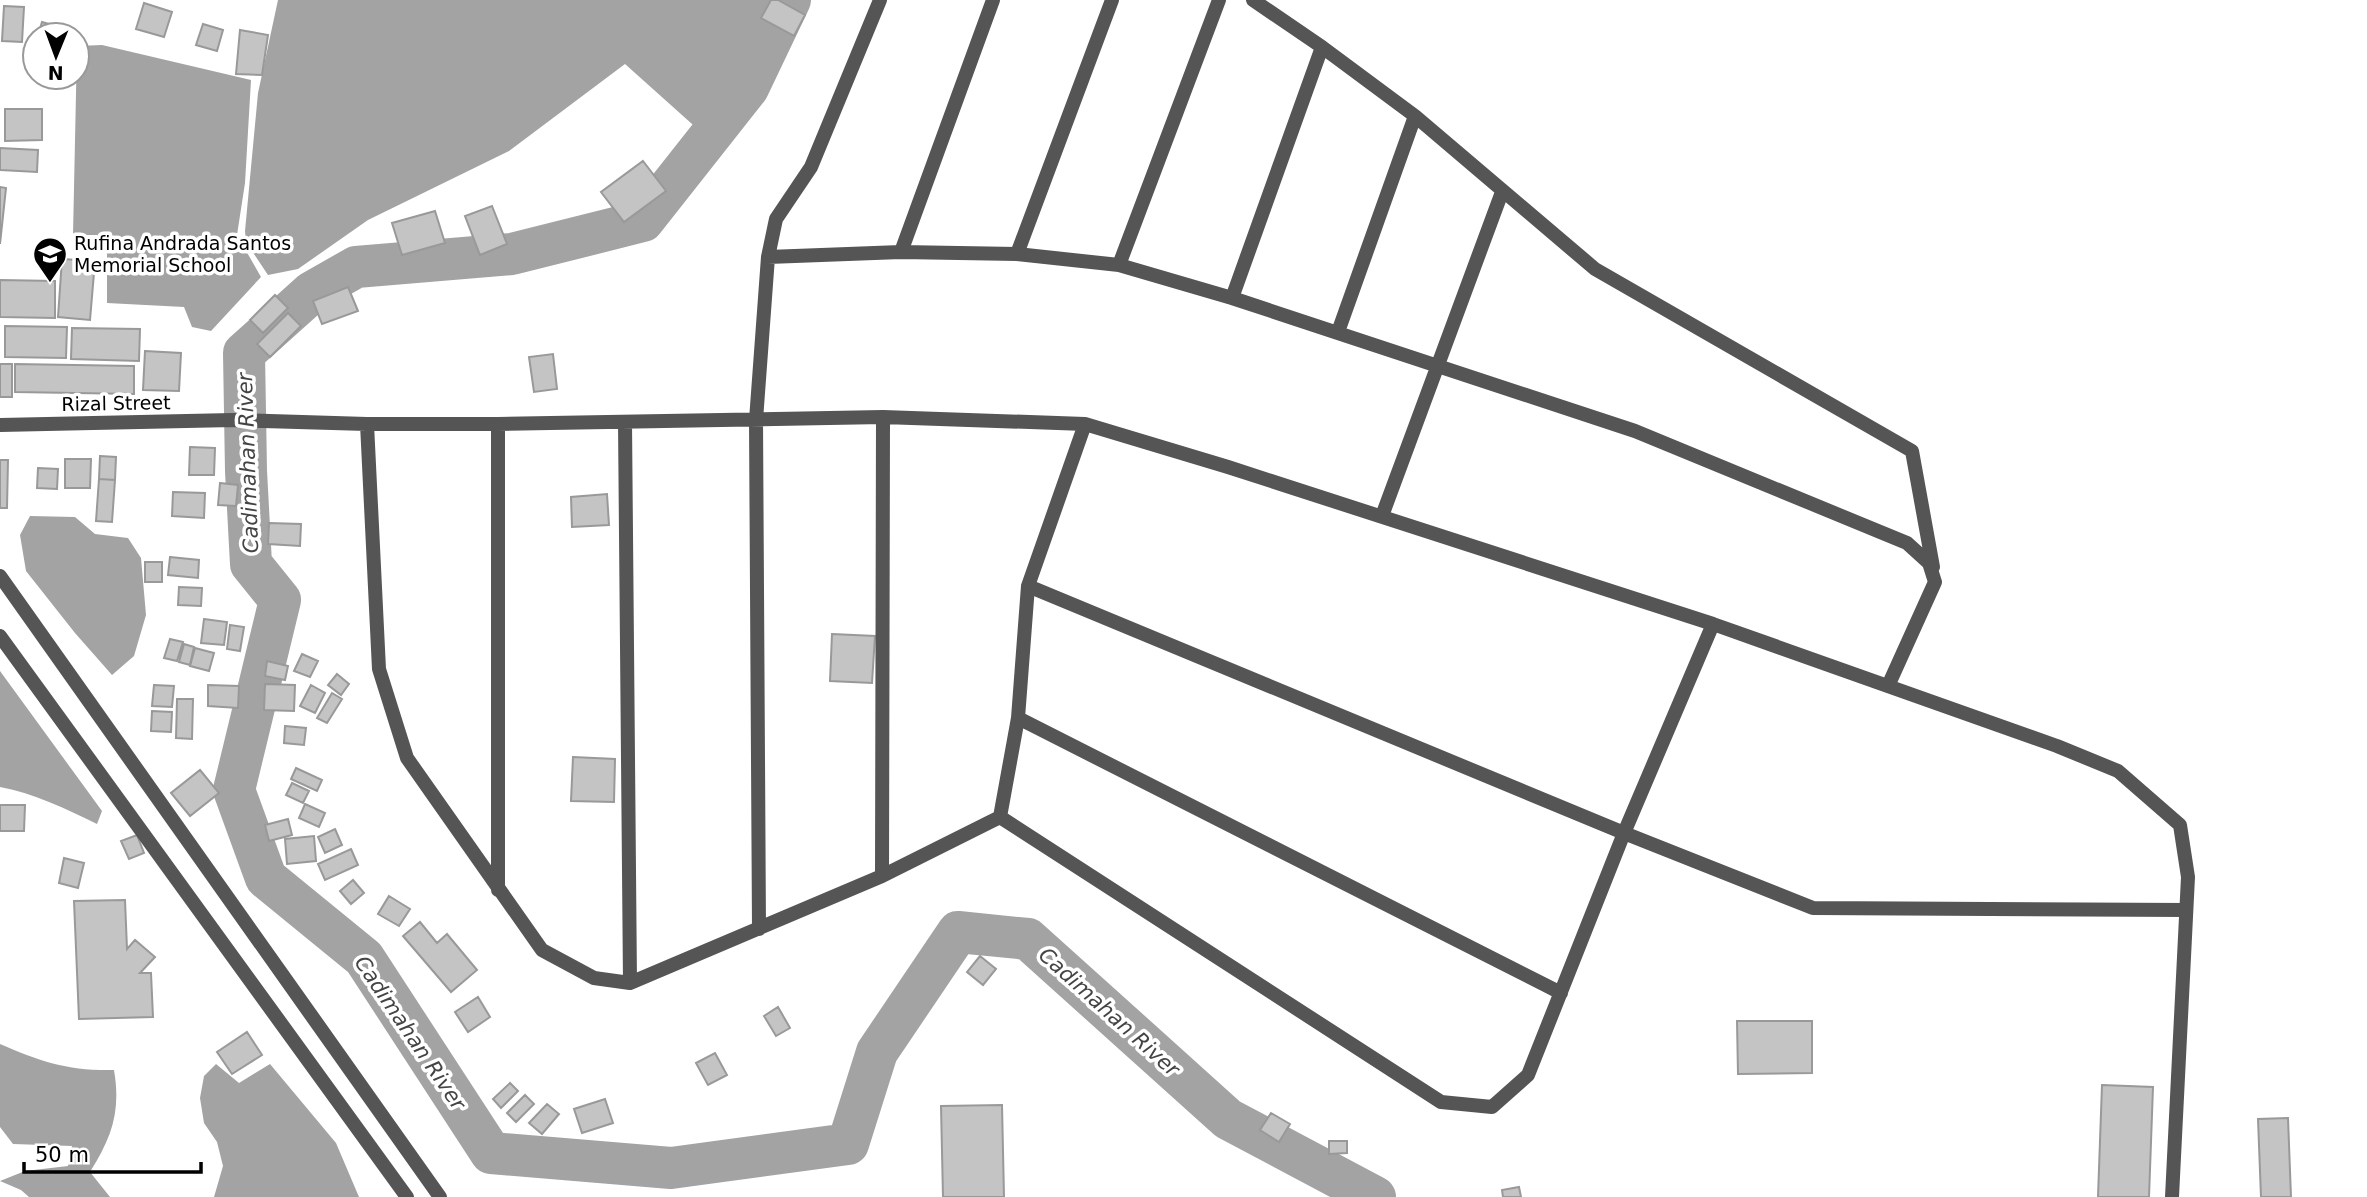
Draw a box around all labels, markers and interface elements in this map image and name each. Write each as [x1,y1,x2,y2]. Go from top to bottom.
north arrow [21,21,91,91]
text: N [48,62,64,84]
place label: Rufina Andrada Santos Memorial School [74,232,291,276]
school or university icon: Rufina Andrada Santos Memorial School [31,235,69,284]
water label: Cadimahan River [233,371,263,554]
street label: Rizal Street [61,391,171,415]
water label: Cadimahan River [1034,943,1185,1082]
water label: Cadimahan River [350,951,471,1116]
scale bar [24,1130,201,1174]
text: 50 m [35,1143,89,1167]

